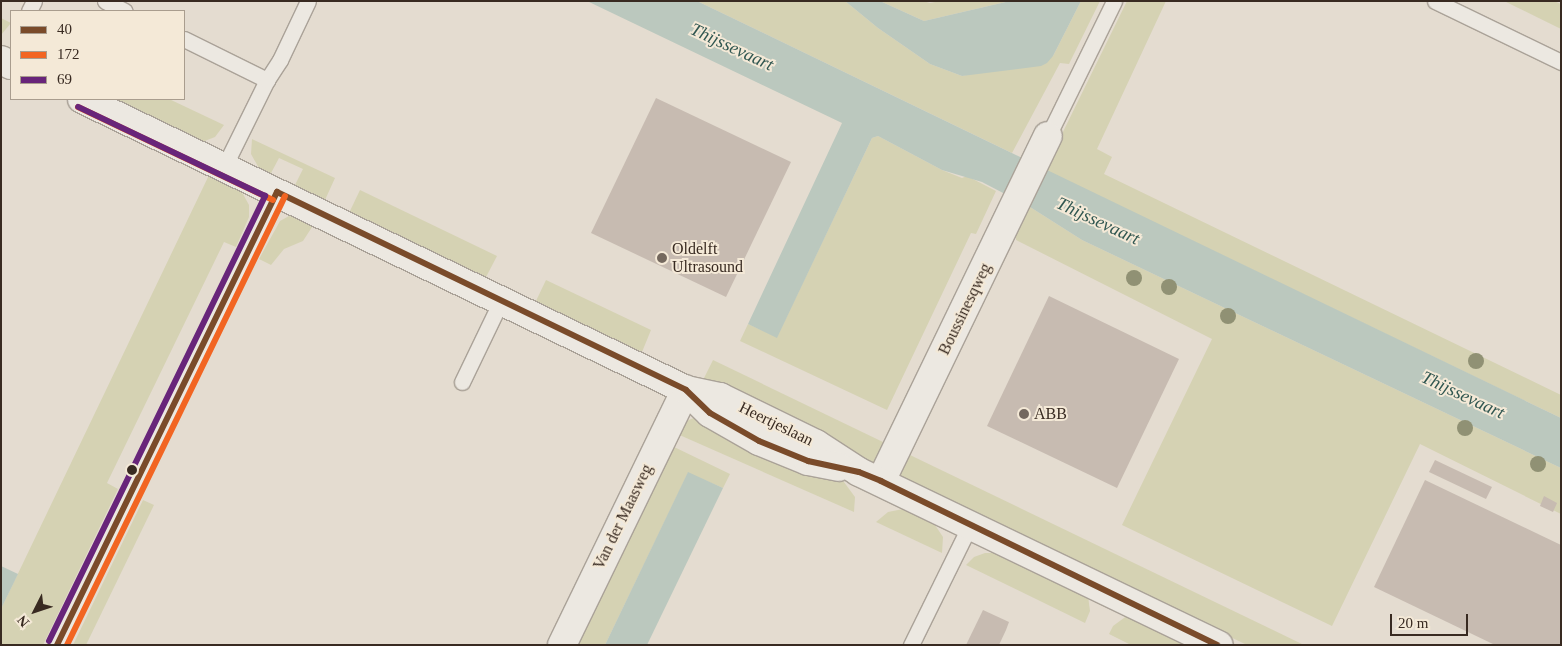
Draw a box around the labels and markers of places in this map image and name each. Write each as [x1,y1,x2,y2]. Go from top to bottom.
place label: Oldelft Ultrasound [672,239,743,277]
marker: Oldelft Ultrasound [656,252,668,264]
place label: ABB [1034,404,1067,424]
marker: ABB [1018,408,1030,420]
unlabelled marker [127,465,137,475]

